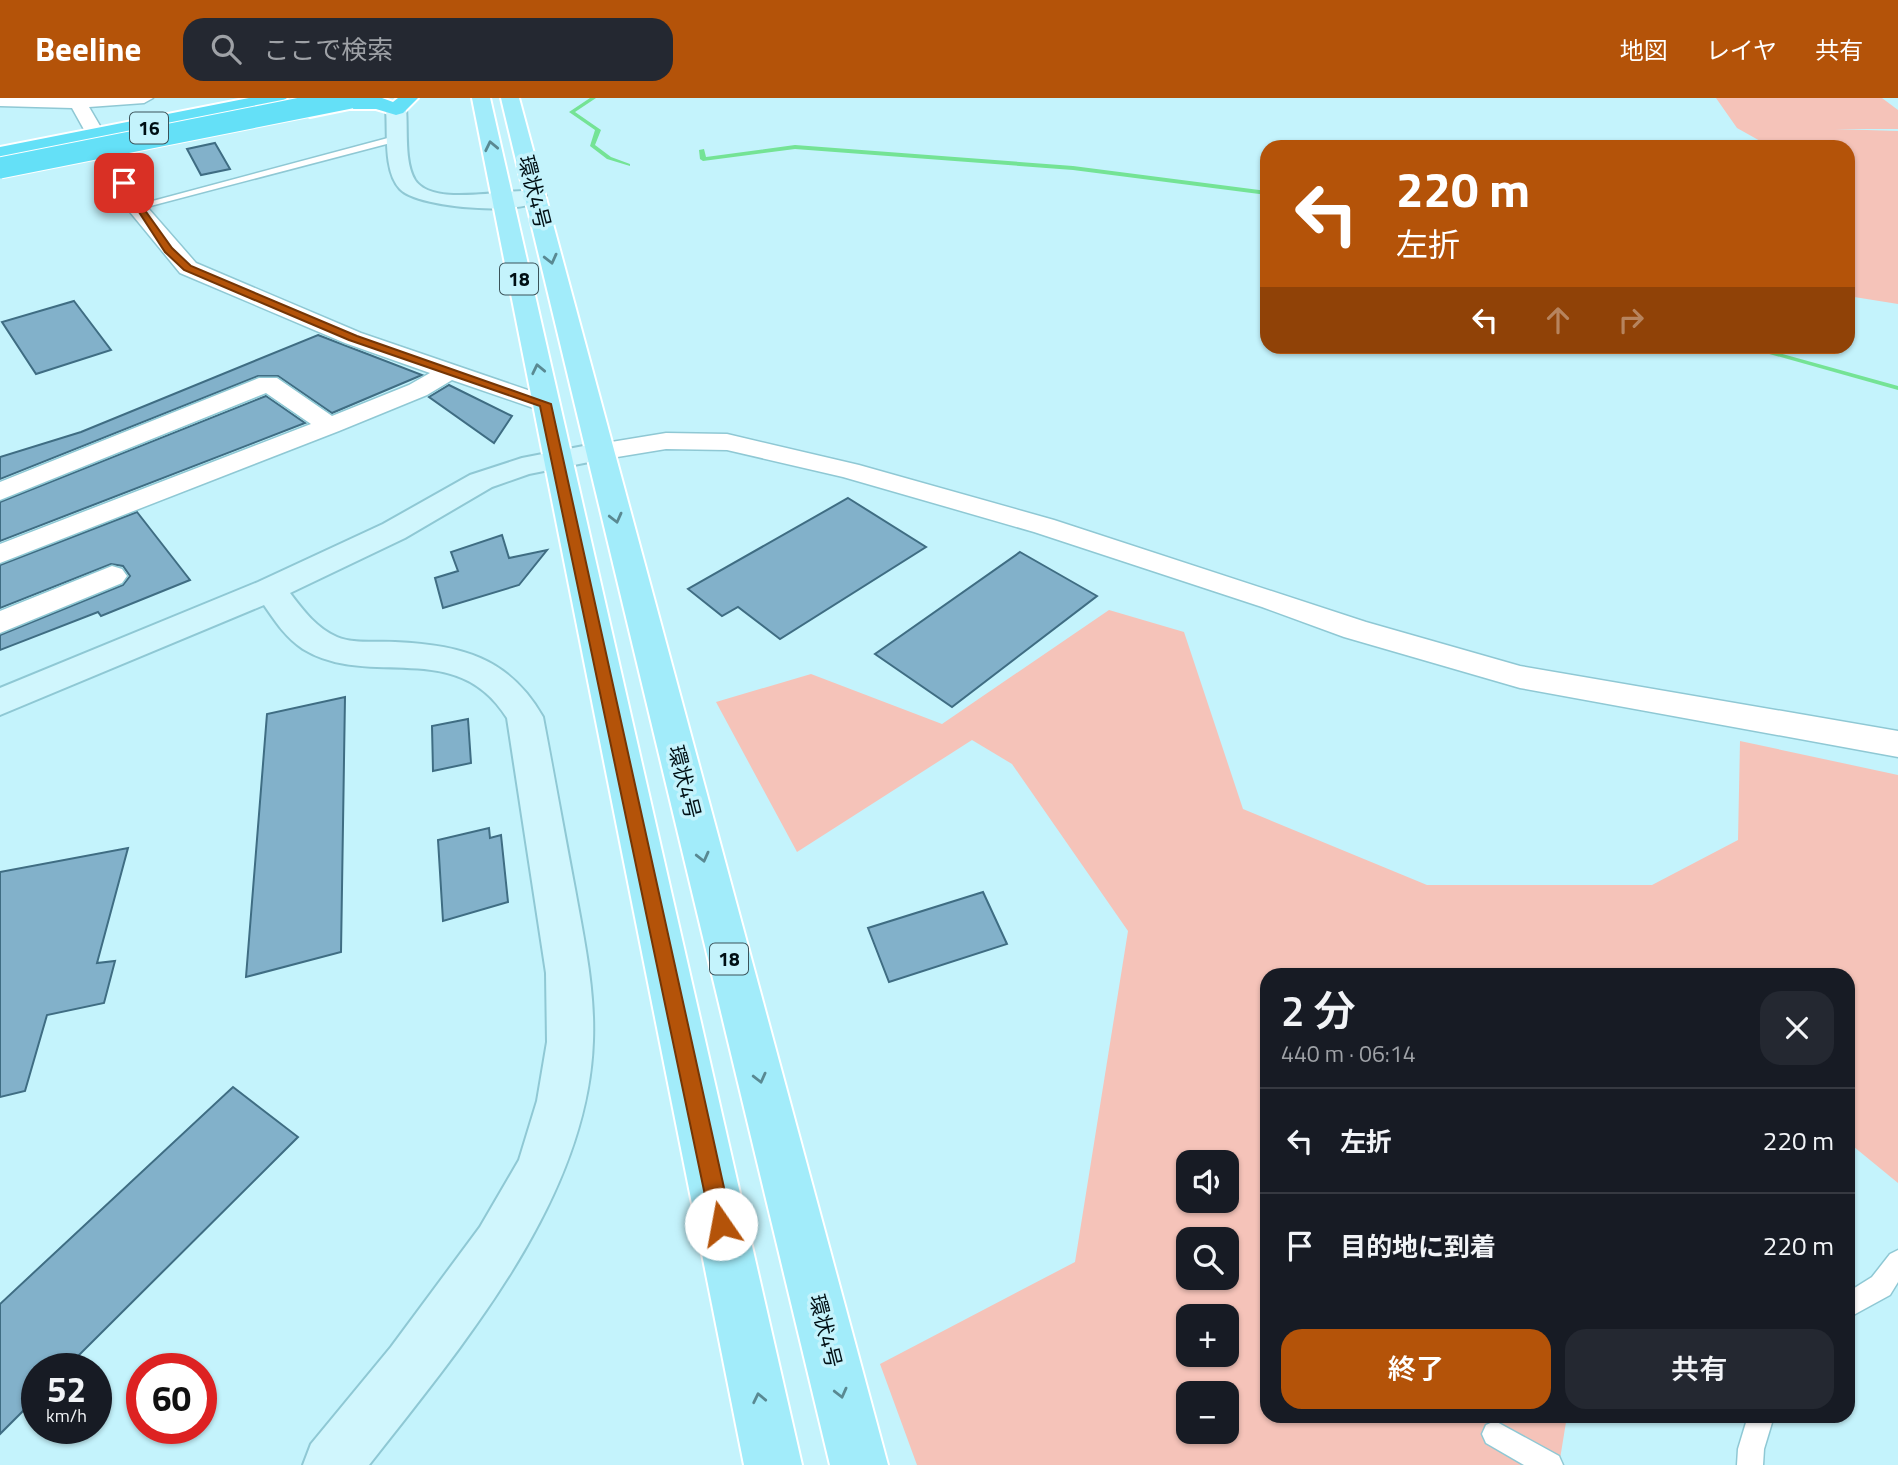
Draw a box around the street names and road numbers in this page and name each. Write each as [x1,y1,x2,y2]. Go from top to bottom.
road number: 16 [130,112,168,144]
street label: 環状4号 [510,152,560,232]
road number: 18 [500,264,538,294]
street label: 環状4号 [660,742,710,822]
road number: 18 [710,944,748,974]
street label: 環状4号 [801,1291,851,1371]

